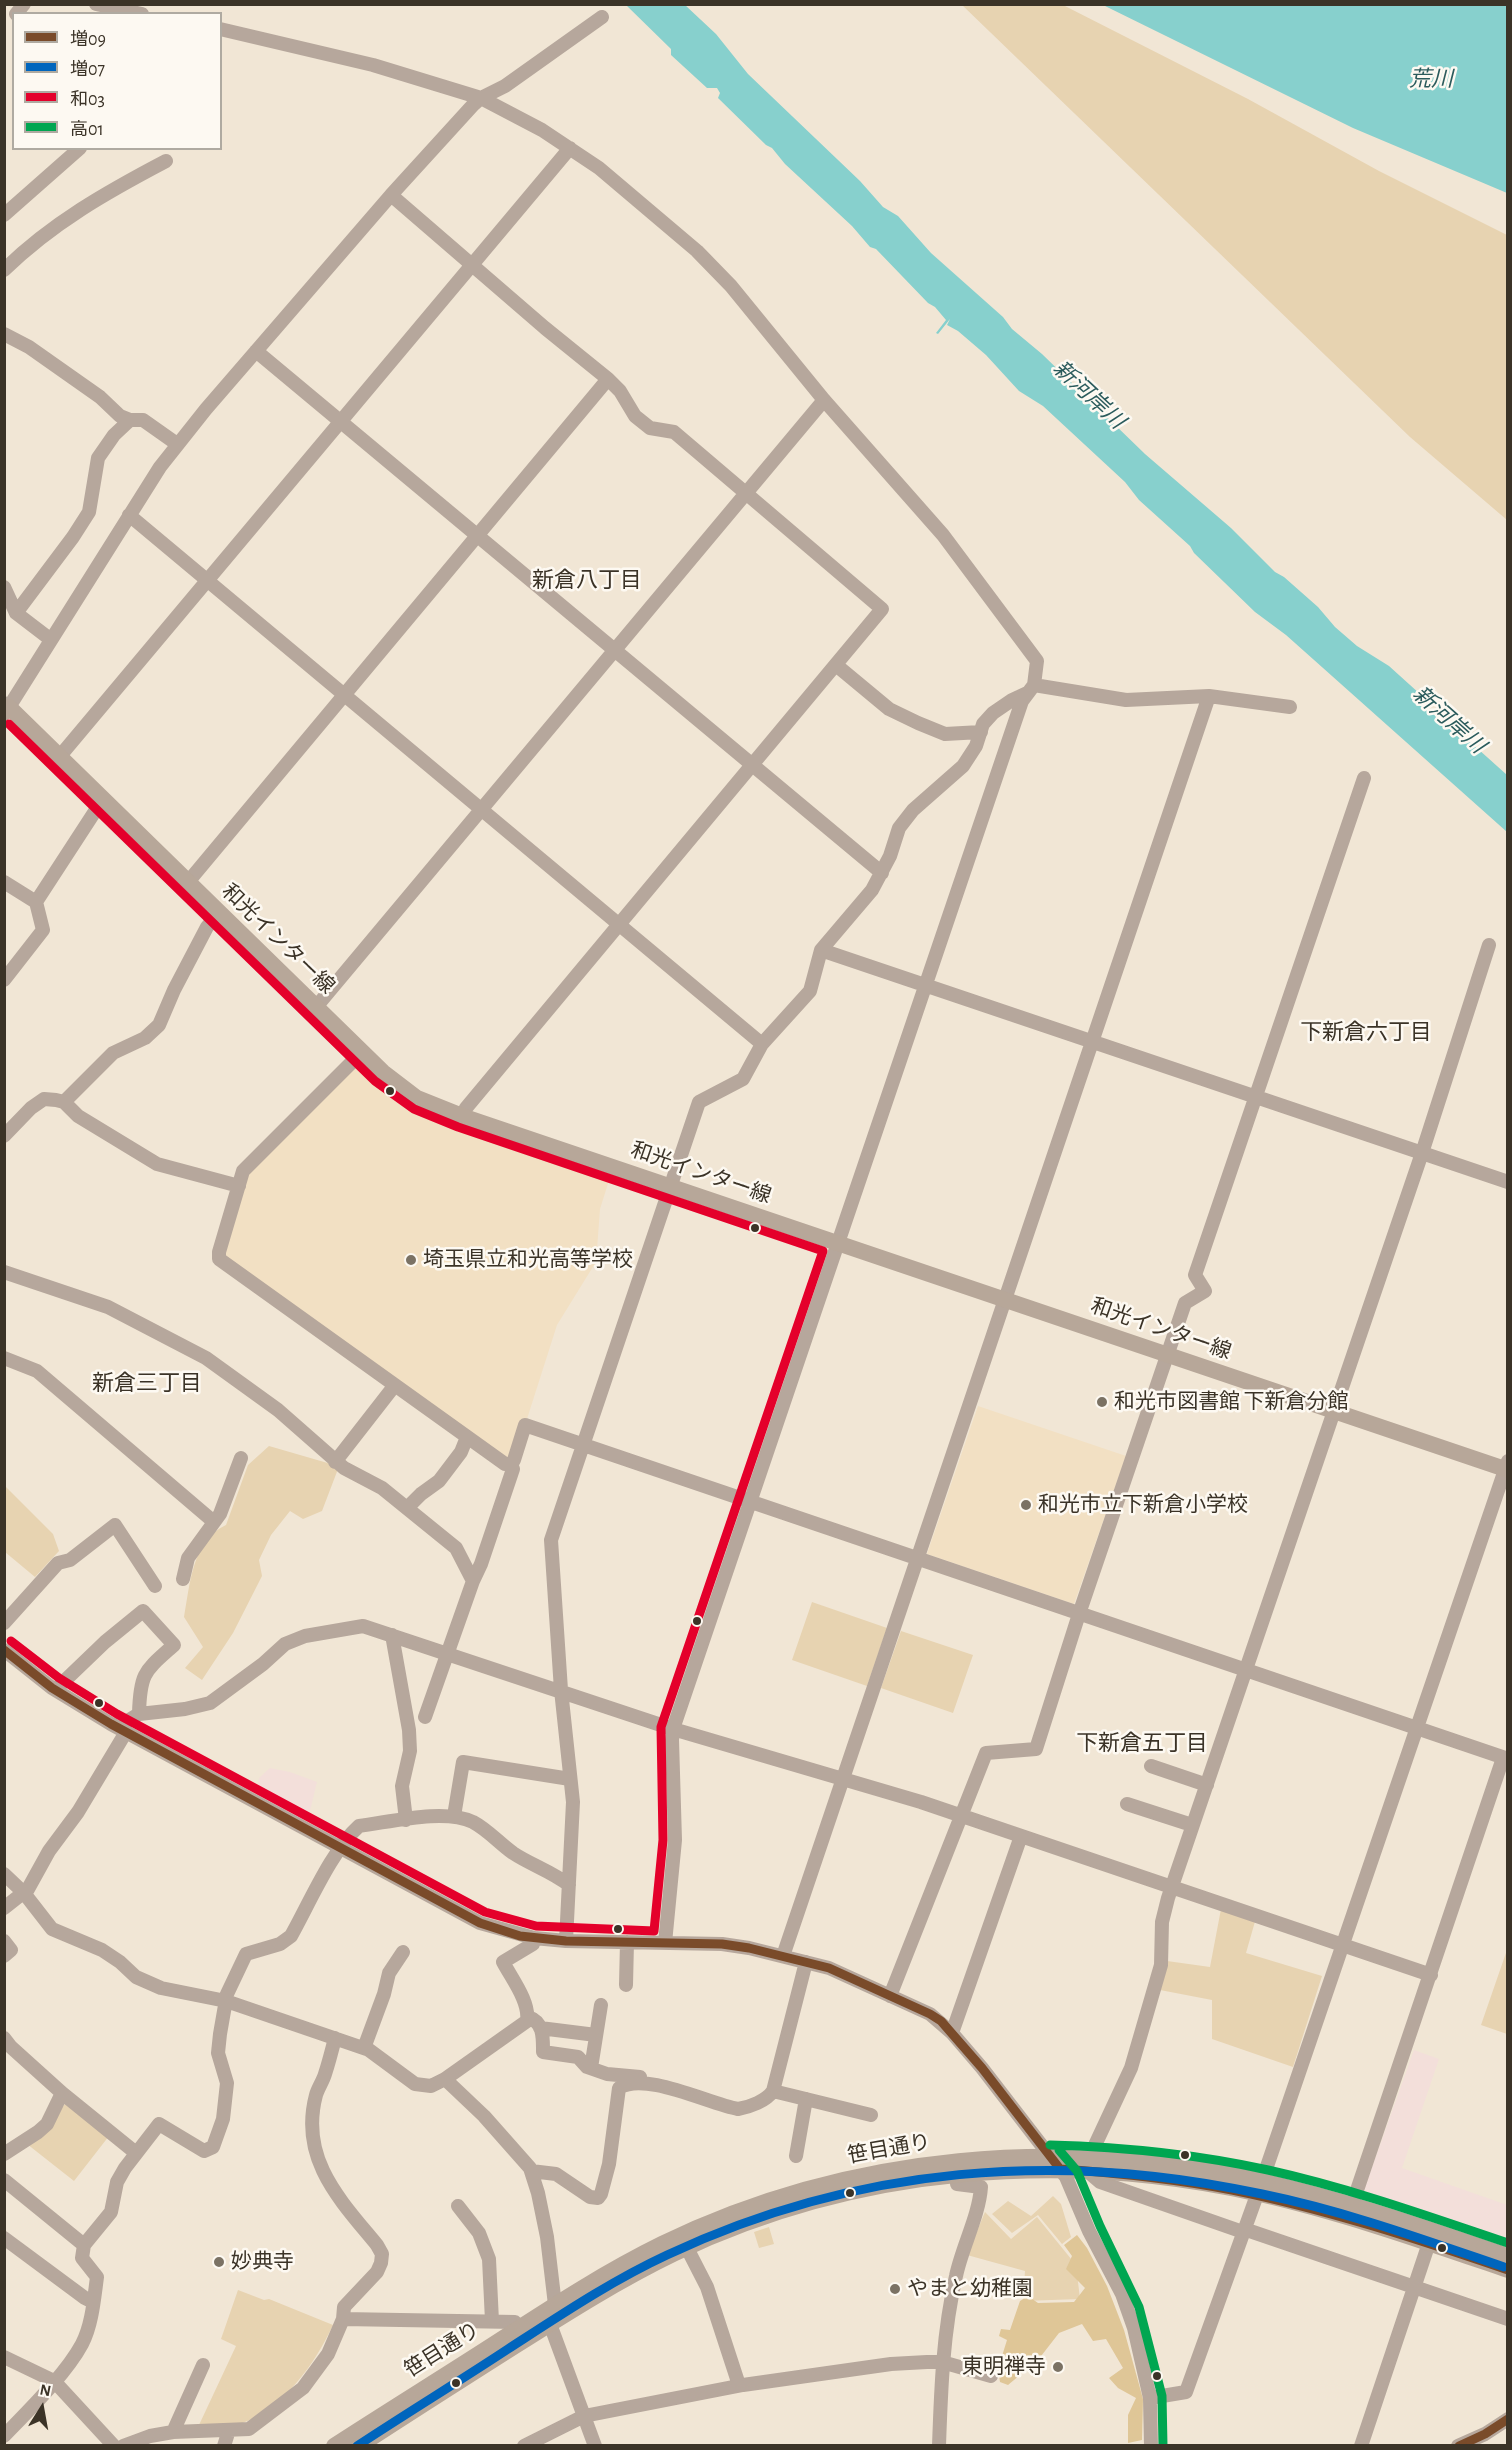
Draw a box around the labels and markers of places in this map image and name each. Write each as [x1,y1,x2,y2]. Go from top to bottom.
unlabelled marker [384,1085,396,1097]
unlabelled marker [749,1222,761,1234]
place label: 埼玉県立和光高等学校 [423,1247,633,1273]
marker: 埼玉県立和光高等学校 [404,1253,418,1267]
place label: 和光市図書館 下新倉分館 [1114,1389,1348,1415]
marker: 和光市図書館 下新倉分館 [1095,1395,1109,1409]
place label: 和光市立下新倉小学校 [1038,1492,1248,1518]
marker: 和光市立下新倉小学校 [1019,1498,1033,1512]
unlabelled marker [691,1615,703,1627]
unlabelled marker [93,1697,105,1709]
unlabelled marker [612,1923,624,1935]
unlabelled marker [1179,2149,1191,2161]
unlabelled marker [844,2187,856,2199]
unlabelled marker [1436,2242,1448,2254]
place label: 妙典寺 [231,2249,294,2275]
marker: 妙典寺 [212,2255,226,2269]
place label: やまと幼稚園 [907,2276,1033,2302]
marker: やまと幼稚園 [888,2282,902,2296]
place label: 東明禅寺 [962,2354,1046,2380]
marker: 東明禅寺 [1051,2360,1065,2374]
unlabelled marker [1151,2370,1163,2382]
unlabelled marker [450,2377,462,2389]

